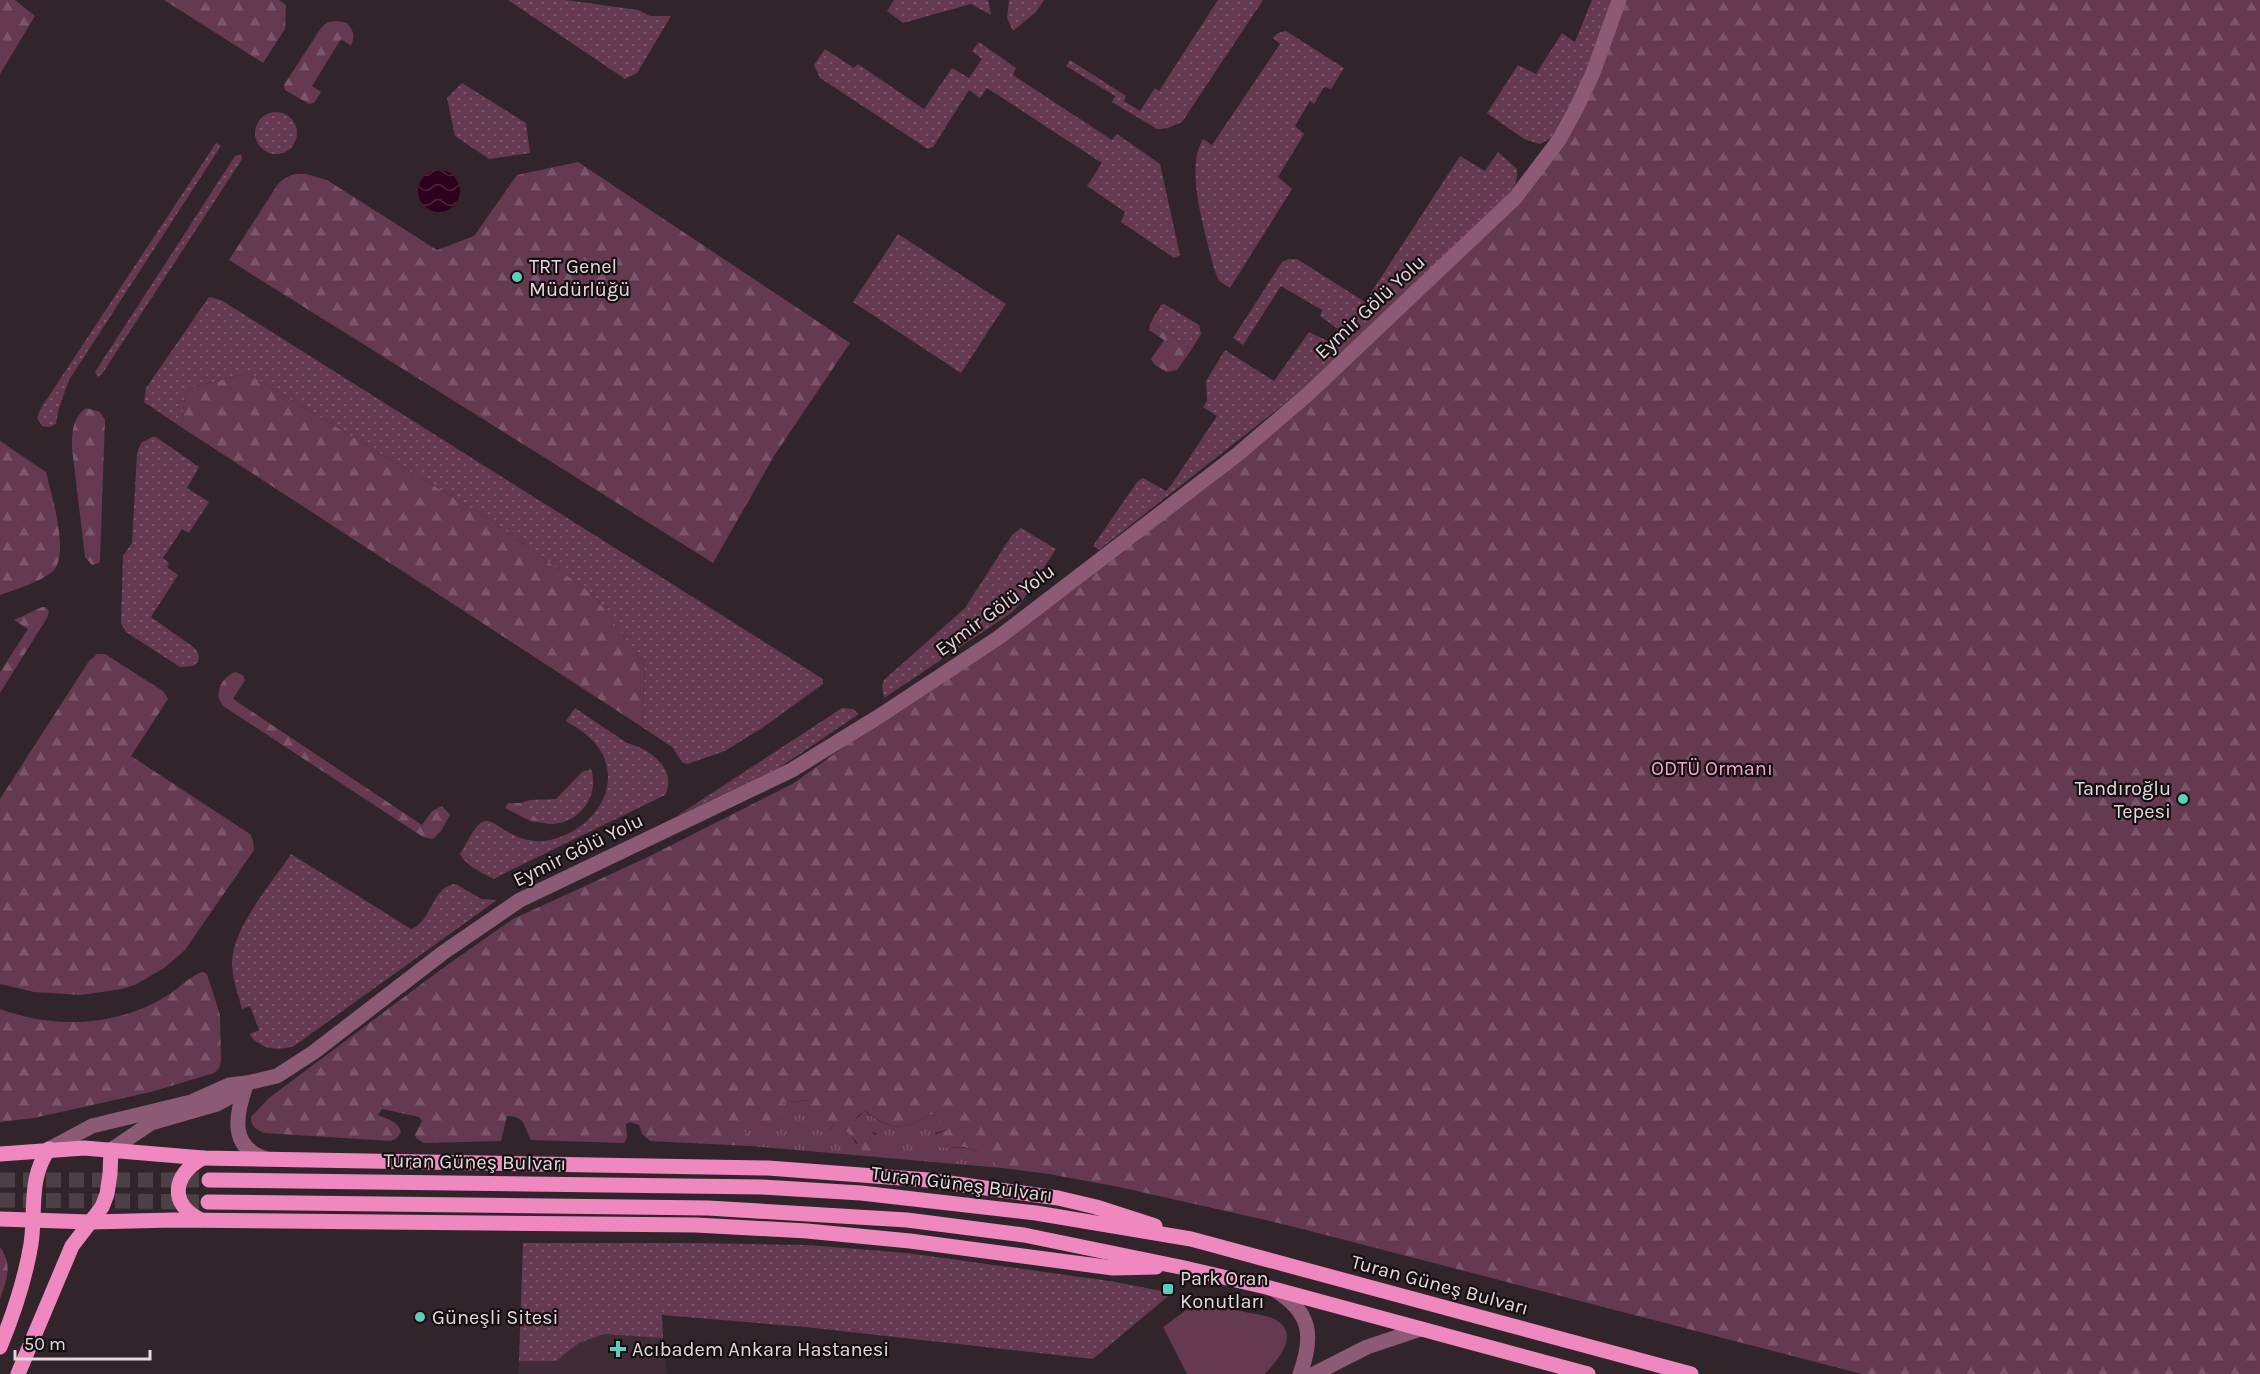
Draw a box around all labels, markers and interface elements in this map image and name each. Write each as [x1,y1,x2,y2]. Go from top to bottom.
street label: Eymir Gölü Yolu [1310,250,1430,364]
place label: TRT Genel Müdürlüğü [529,255,630,301]
marker: TRT Genel Müdürlüğü [510,270,524,284]
street label: Eymir Gölü Yolu [931,559,1059,661]
park label: ODTÜ Ormanı [1651,757,1773,780]
place label: Tandıroğlu Tepesi [2075,777,2171,823]
marker: Tandıroğlu Tepesi [2176,792,2190,806]
street label: Eymir Gölü Yolu [509,809,647,891]
street label: Turan Güneş Bulvarı [383,1149,567,1175]
street label: Turan Güneş Bulvarı [870,1161,1054,1207]
street label: Turan Güneş Bulvarı [1349,1250,1531,1320]
place label: Park Oran Konutları [1180,1267,1269,1313]
marker: Park Oran Konutları [1161,1282,1175,1296]
place label: Güneşli Sitesi [432,1306,558,1329]
marker: Güneşli Sitesi [413,1310,427,1324]
scale bar [15,1323,150,1361]
text: 50 m [24,1333,66,1355]
place label: Acıbadem Ankara Hastanesi [632,1338,889,1361]
marker: Acıbadem Ankara Hastanesi [609,1340,627,1358]

